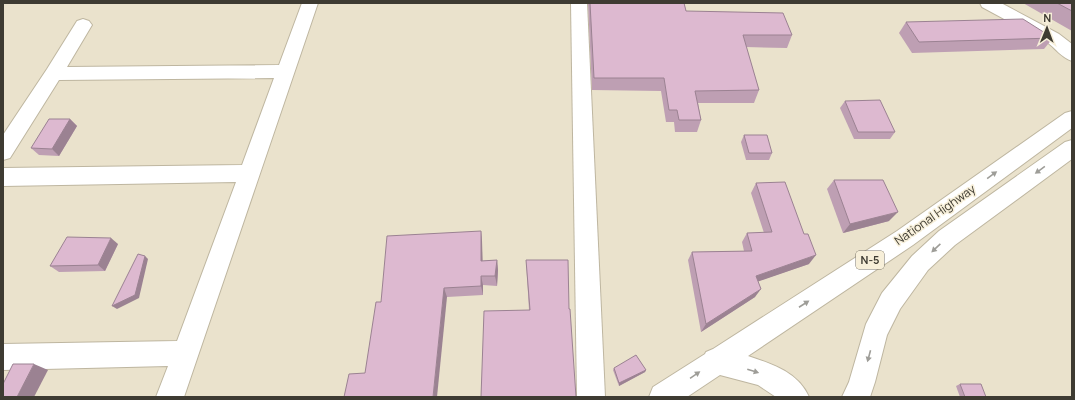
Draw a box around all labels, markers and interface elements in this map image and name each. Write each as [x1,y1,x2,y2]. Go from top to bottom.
north arrow [1027,8,1067,48]
text: N [1043,10,1051,25]
one-way arrow [1035,166,1046,174]
one-way arrow [987,171,997,179]
street label: National Highway [891,180,979,249]
one-way arrow [931,243,941,253]
road number: N-5 [856,251,884,269]
one-way arrow [798,300,810,307]
one-way arrow [866,351,872,363]
one-way arrow [747,368,759,374]
one-way arrow [690,371,700,379]

